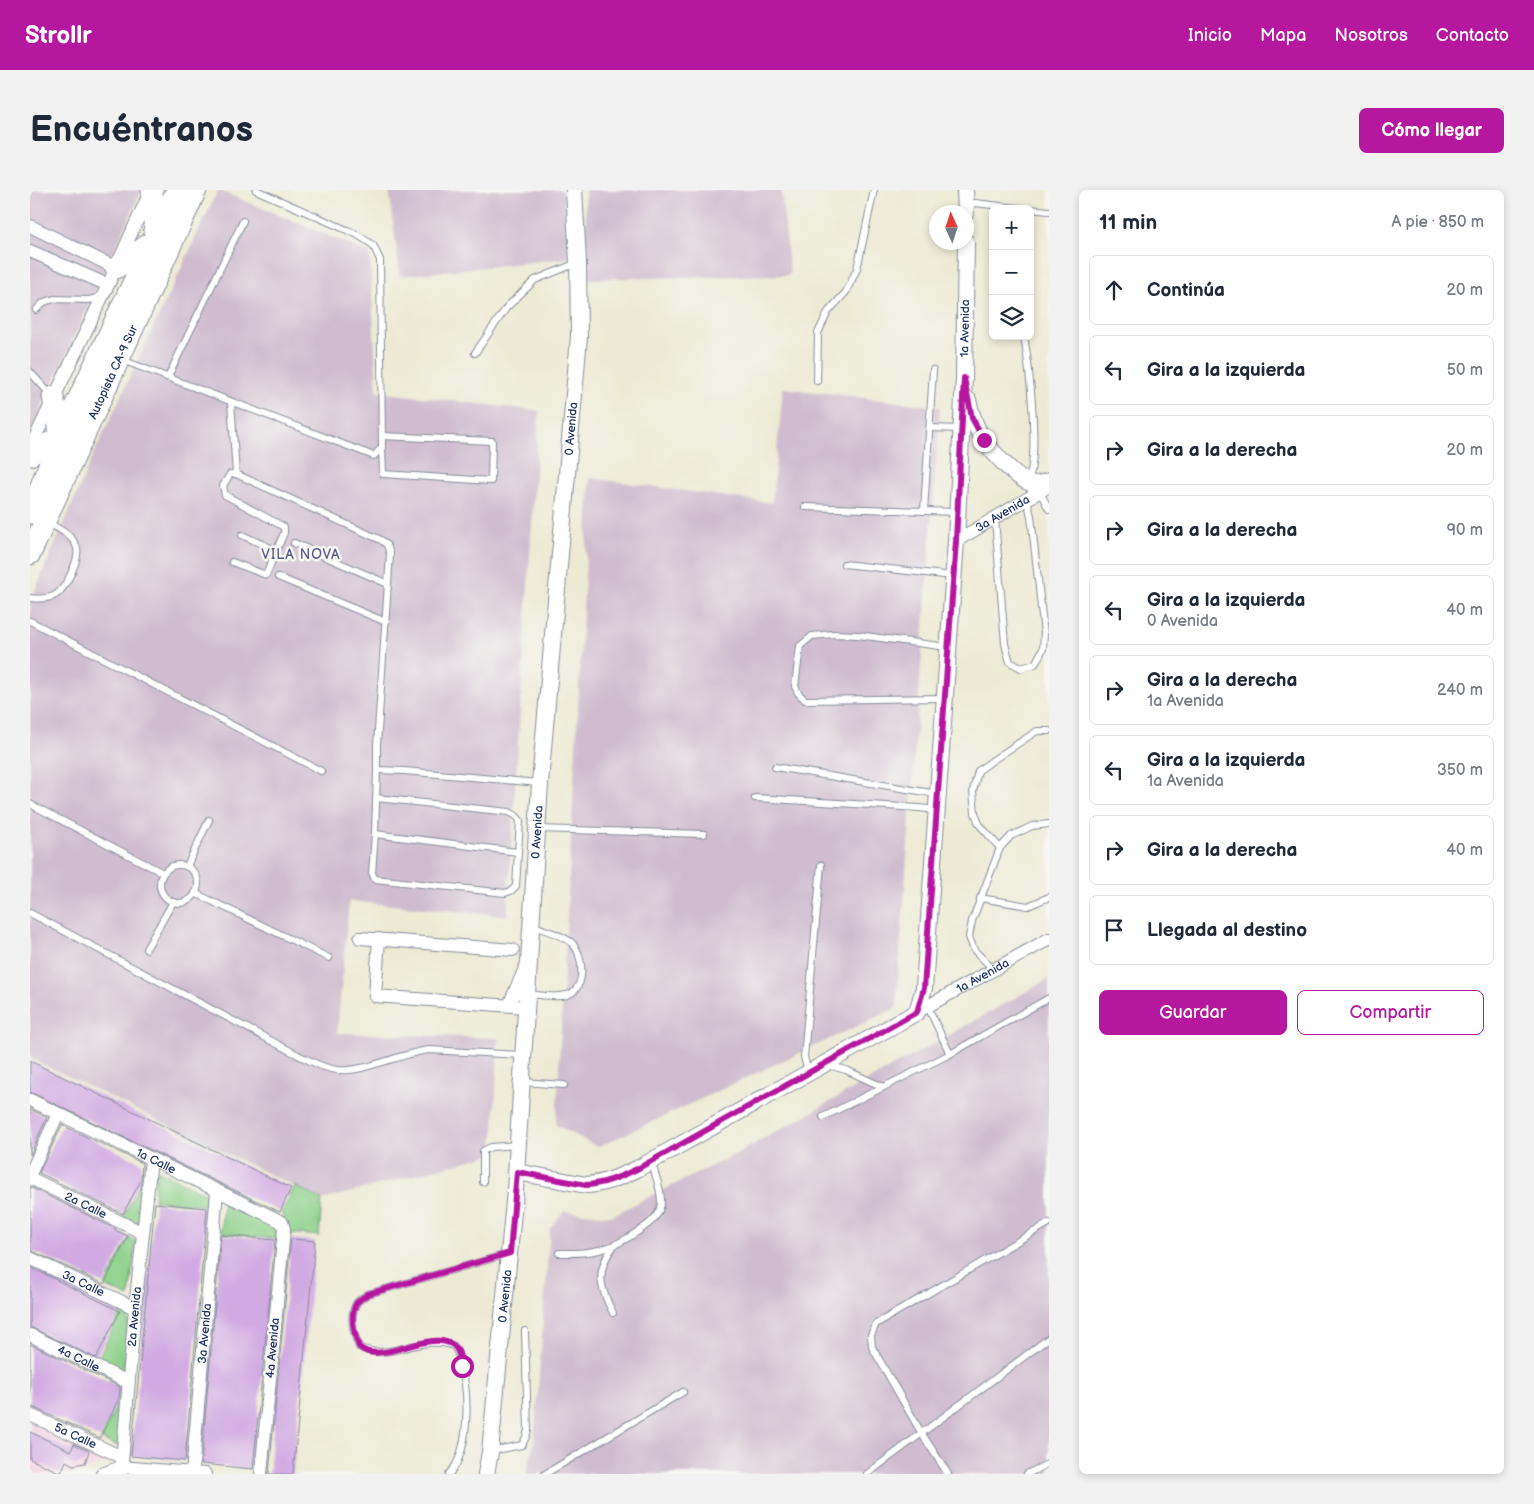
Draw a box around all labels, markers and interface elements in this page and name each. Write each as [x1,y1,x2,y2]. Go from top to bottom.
text: Strollr [25,21,92,50]
text: Inicio [1188,25,1232,46]
text: Mapa [1260,25,1306,46]
text: Nosotros [1334,25,1408,46]
text: Contacto [1436,25,1509,46]
button: Cómo llegar [1359,108,1504,153]
text: Encuéntranos [30,109,253,152]
north arrow [929,205,974,250]
map controls [989,205,1034,340]
button: + [989,205,1034,250]
text: 11 min [1099,210,1157,235]
text: A pie · 850 m [1392,213,1484,232]
button: − [989,250,1034,295]
icon: ahead [1100,276,1128,304]
text: Continúa [1147,279,1225,302]
text: 20 m [1447,281,1483,300]
button: layers [989,295,1034,340]
street label: 1a Avenida [957,299,973,357]
street label: Autopista CA-9 Sur [85,322,141,421]
icon: left [1100,356,1128,384]
text: Gira a la izquierda [1147,359,1305,382]
text: 50 m [1447,361,1483,380]
street label: 0 Avenida [561,401,581,456]
route end [973,429,996,452]
icon: right [1100,436,1128,464]
text: Gira a la derecha [1147,439,1297,462]
text: 20 m [1447,441,1483,460]
street label: 3a Avenida [973,492,1033,535]
icon: right [1100,516,1128,544]
text: Gira a la derecha [1147,519,1297,542]
text: 90 m [1447,521,1483,540]
district label: VILA NOVA [261,546,341,563]
text: Gira a la izquierda [1147,589,1305,612]
icon: left [1100,596,1128,624]
text: 40 m [1446,601,1483,620]
text: 0 Avenida [1147,612,1218,631]
text: Gira a la derecha [1147,669,1297,692]
icon: right [1100,676,1128,704]
text: 240 m [1437,681,1483,700]
text: 1a Avenida [1147,692,1224,711]
text: Gira a la izquierda [1147,749,1305,772]
icon: left [1100,756,1128,784]
text: 350 m [1437,761,1483,780]
text: 1a Avenida [1147,772,1224,791]
street label: 0 Avenida [528,805,546,859]
icon: right [1100,836,1128,864]
text: Gira a la derecha [1147,839,1297,862]
text: 40 m [1446,841,1483,860]
icon: arrive [1100,916,1128,944]
text: Llegada al destino [1147,919,1307,942]
street label: 1a Avenida [954,955,1012,996]
button: Guardar [1099,990,1287,1035]
button: Compartir [1297,990,1484,1035]
street label: 1a Calle [134,1145,178,1177]
street label: 2a Calle [62,1189,109,1222]
street label: 3a Calle [60,1267,107,1300]
street label: 0 Avenida [495,1269,515,1323]
street label: 2a Avenida [124,1286,145,1347]
street label: 3a Avenida [194,1303,215,1364]
street label: 4a Avenida [263,1317,283,1379]
street label: 4a Calle [55,1342,102,1375]
route start [451,1355,474,1378]
street label: 5a Calle [52,1420,99,1452]

